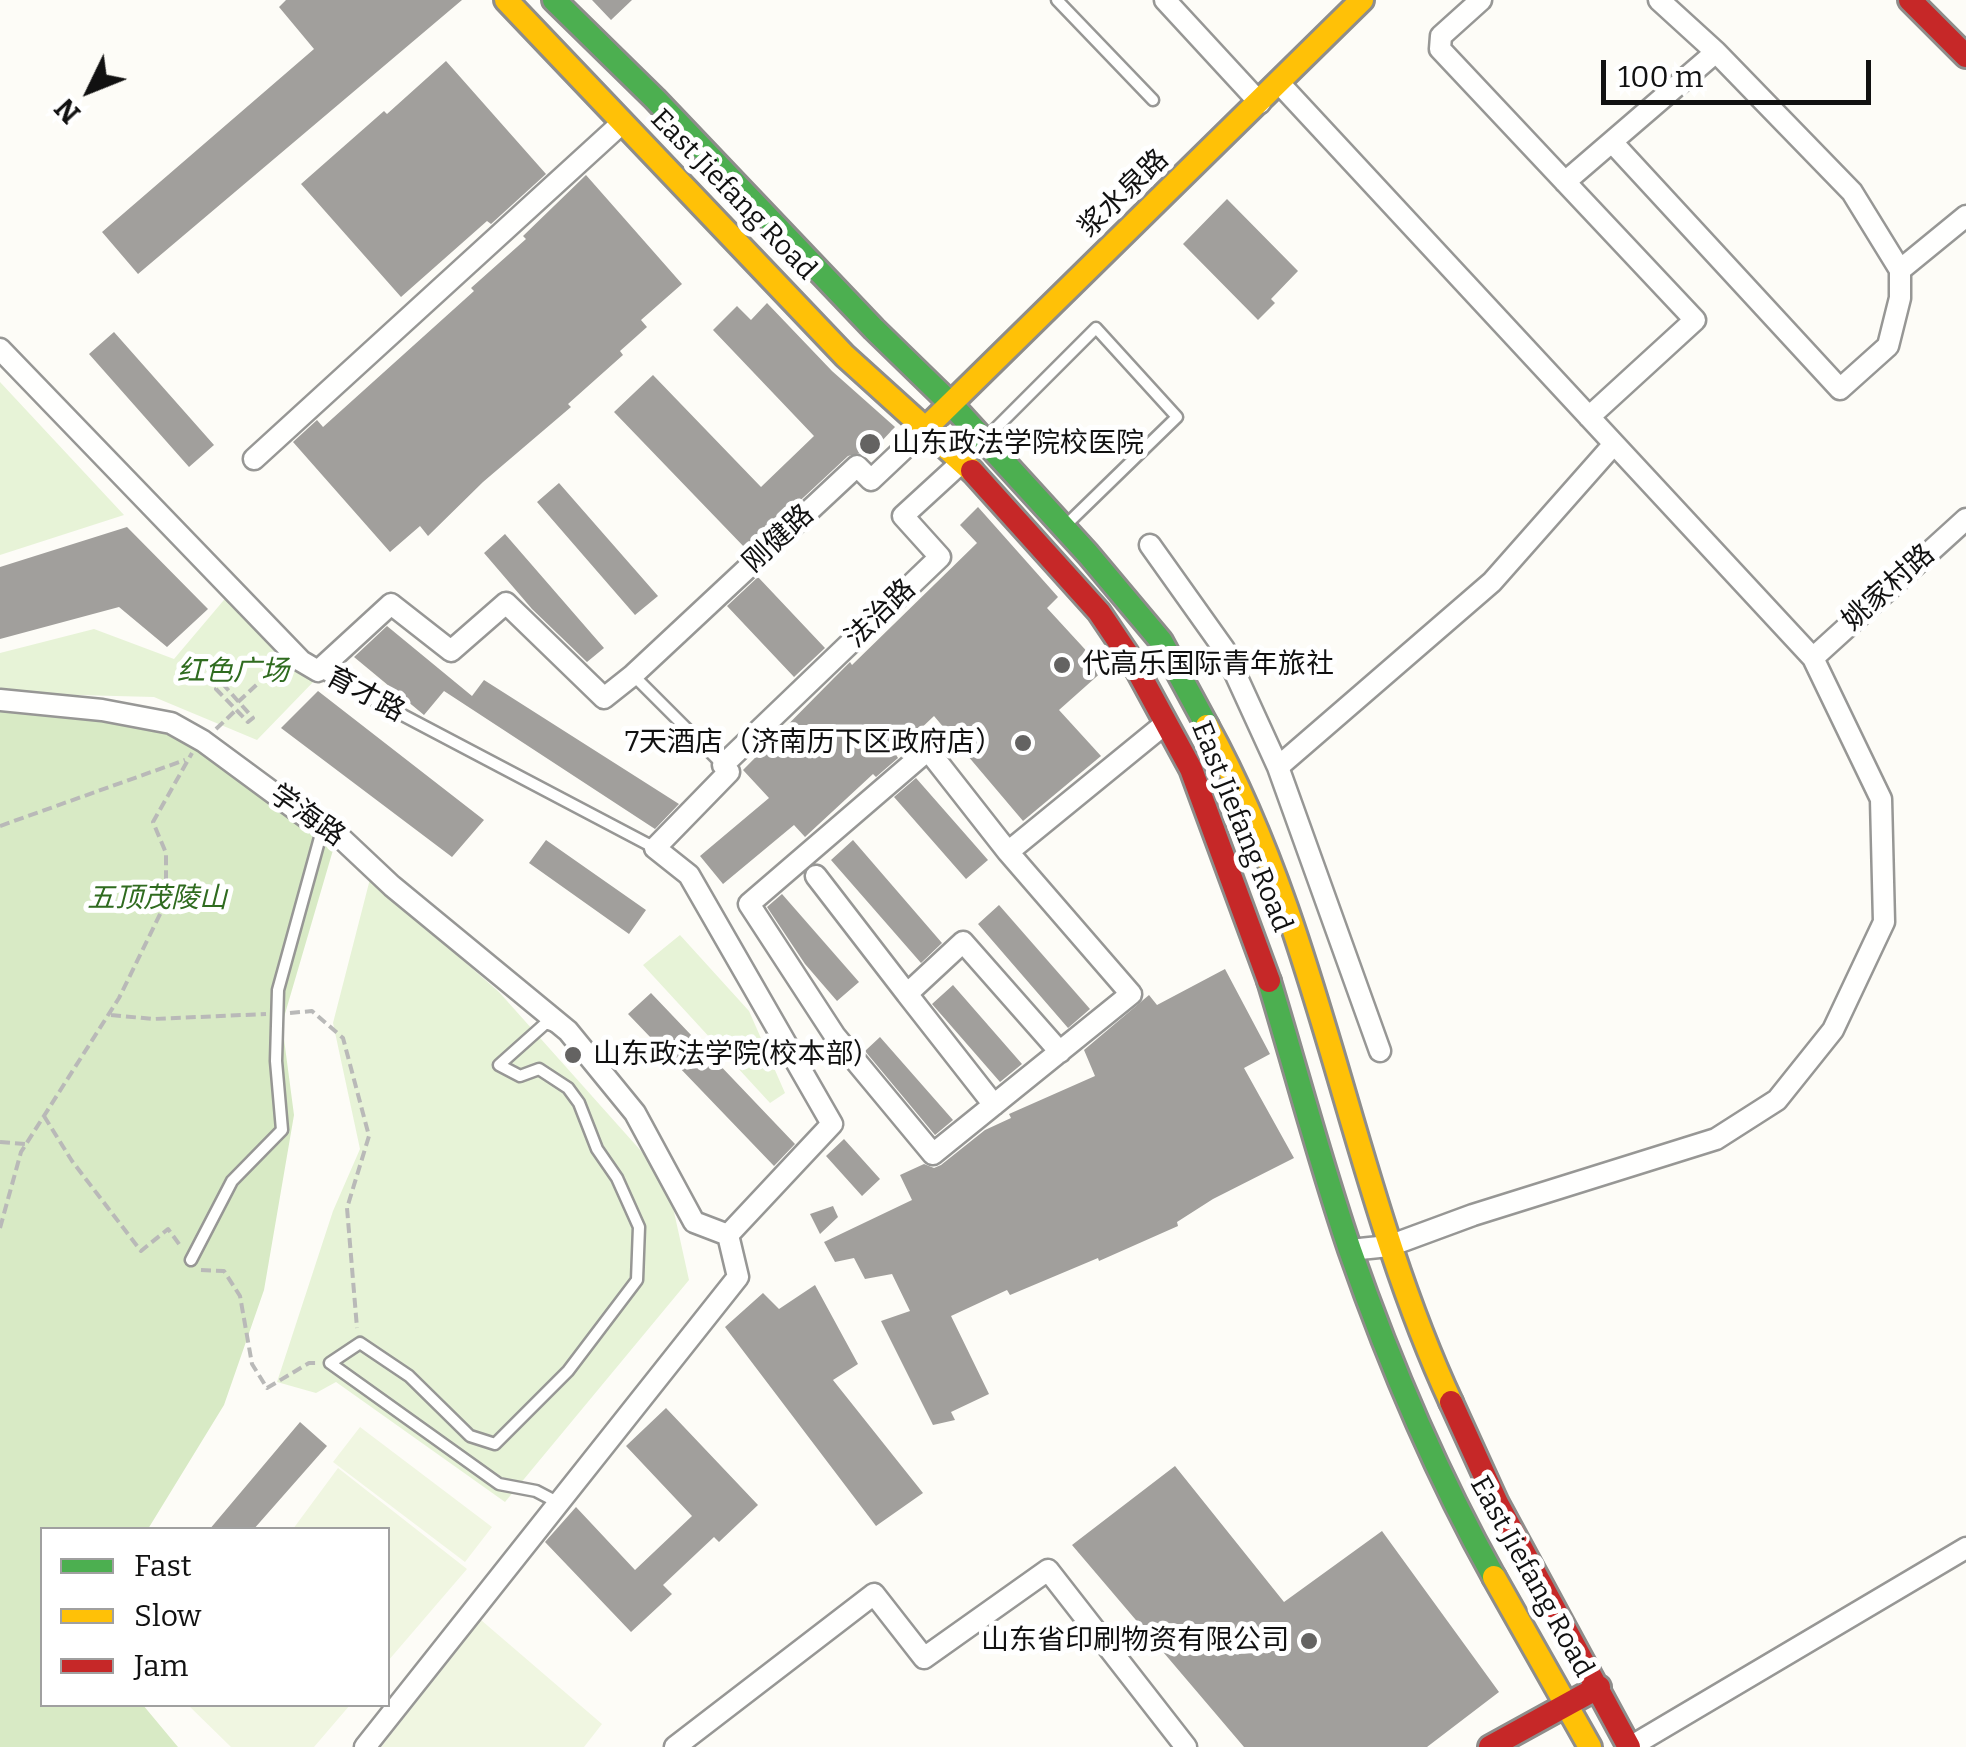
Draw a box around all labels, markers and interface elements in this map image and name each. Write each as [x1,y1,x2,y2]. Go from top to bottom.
north arrow [40,40,140,140]
scale bar [1606,40,1876,102]
text: 100 m [1618,59,1703,95]
text: N [48,92,87,130]
street label: East Jiefang Road [643,103,823,287]
street label: 浆水泉路 [1072,143,1176,245]
place label: 山东政法学院校医院 [892,427,1144,461]
marker: 山东政法学院校医院 [857,431,883,457]
street label: 刚健路 [737,498,821,580]
street label: 姚家村路 [1836,538,1942,638]
street label: 法治路 [839,573,923,655]
place label: 代高乐国际青年旅社 [1082,648,1334,682]
marker: 代高乐国际青年旅社 [1051,654,1073,676]
park label: 红色广场 [177,655,289,689]
street label: 育才路 [320,660,410,730]
street label: East Jiefang Road [1183,717,1299,937]
place label: 7天酒店（济南历下区政府店） [625,726,1003,760]
marker: 7天酒店（济南历下区政府店） [1012,732,1034,754]
street label: 学海路 [263,778,351,854]
park label: 五顶茂陵山 [87,882,227,916]
place label: 山东政法学院(校本部) [593,1038,862,1072]
marker: 山东政法学院(校本部) [562,1044,584,1066]
street label: East Jiefang Road [1462,1471,1600,1683]
legend [40,1527,390,1707]
text: Fast [134,1548,192,1584]
text: Slow [134,1598,201,1634]
place label: 山东省印刷物资有限公司 [981,1624,1289,1658]
marker: 山东省印刷物资有限公司 [1298,1630,1320,1652]
text: Jam [134,1648,188,1684]

